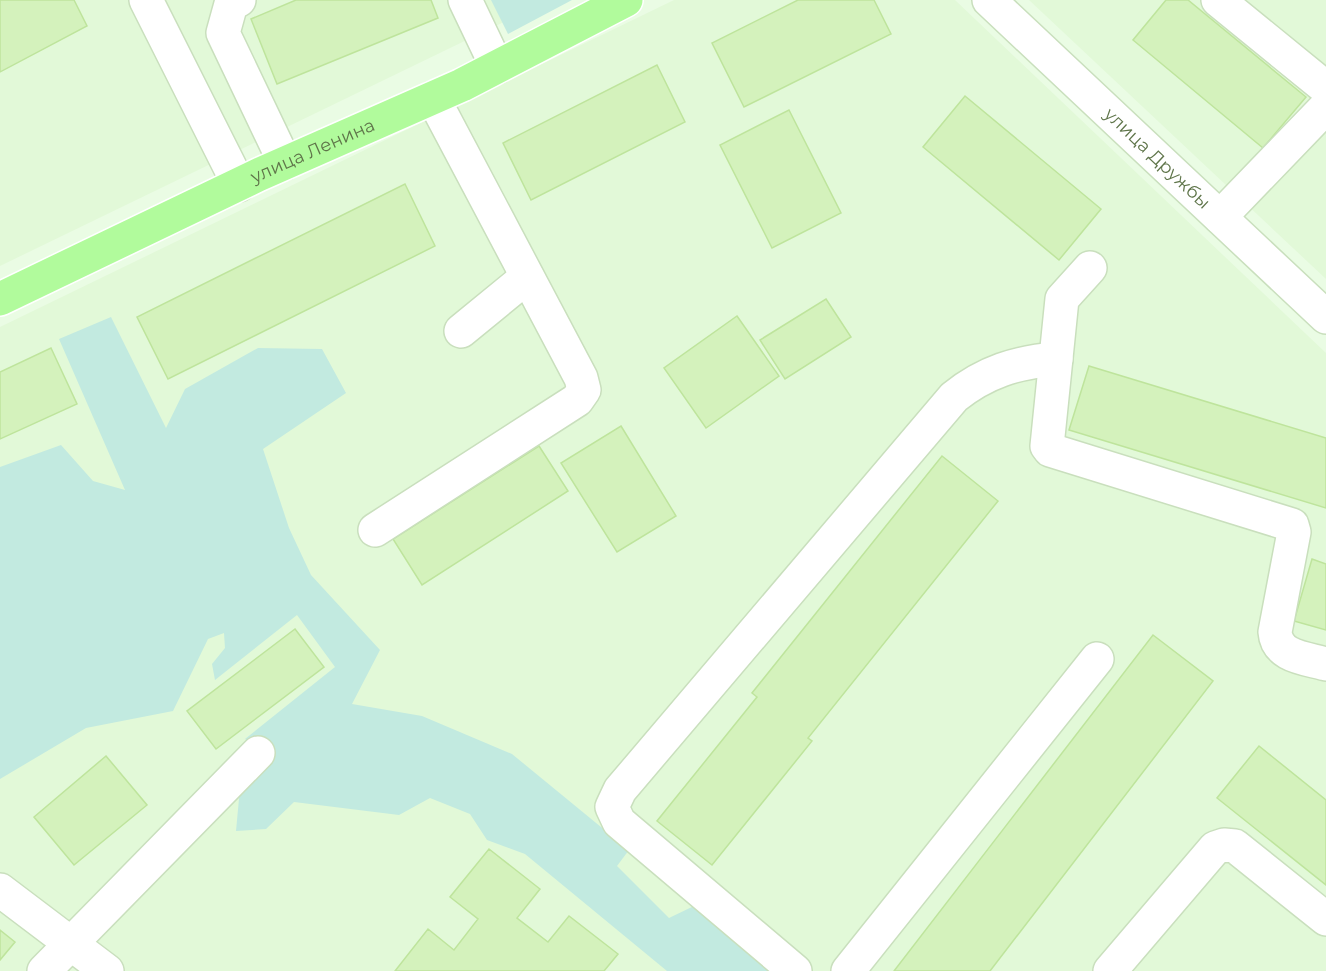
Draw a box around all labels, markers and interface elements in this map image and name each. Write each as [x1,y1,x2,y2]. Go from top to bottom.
street label: улица Дружбы [1099,102,1215,213]
street label: улица Ленина [246,114,378,188]

